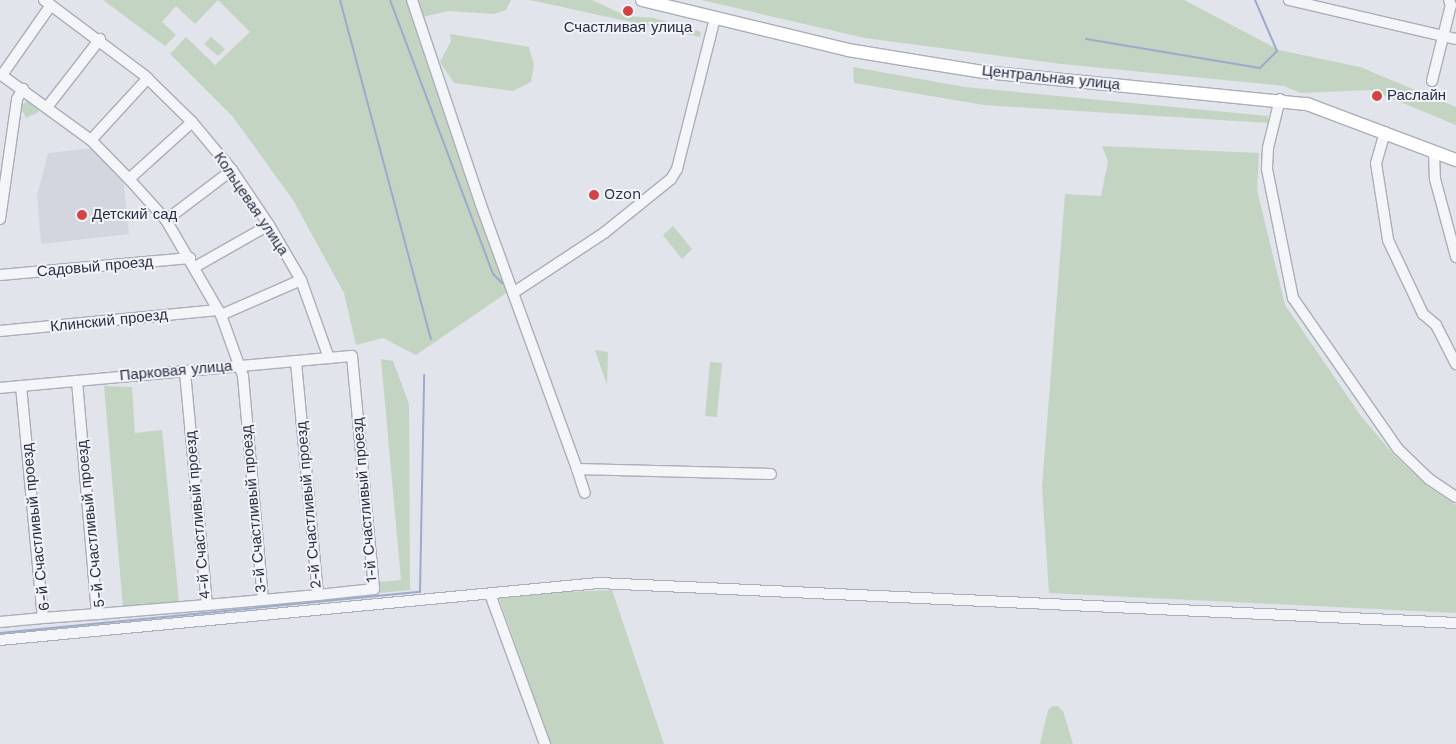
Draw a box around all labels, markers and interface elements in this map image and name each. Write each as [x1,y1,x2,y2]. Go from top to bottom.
marker: Счастливая улица [622,5,634,17]
place label: Счастливая улица [564,19,692,37]
street label: Центральная улица [981,62,1121,94]
place label: Раслайн [1387,87,1446,105]
marker: Раслайн [1371,90,1383,102]
street label: Кольцевая улица [210,149,292,259]
place label: Ozon [604,186,641,204]
marker: Ozon [588,189,600,201]
place label: Детский сад [92,206,177,224]
marker: Детский сад [76,209,88,221]
street label: Садовый проезд [36,253,154,281]
street label: Клинский проезд [49,306,169,336]
street label: Парковая улица [119,357,233,385]
street label: 1-й Счастливый проезд [349,417,381,583]
street label: 2-й Счастливый проезд [293,421,325,589]
street label: 3-й Счастливый проезд [238,424,270,594]
street label: 4-й Счастливый проезд [182,430,214,600]
street label: 5-й Счастливый проезд [73,439,109,609]
street label: 6-й Счастливый проезд [18,442,54,612]

